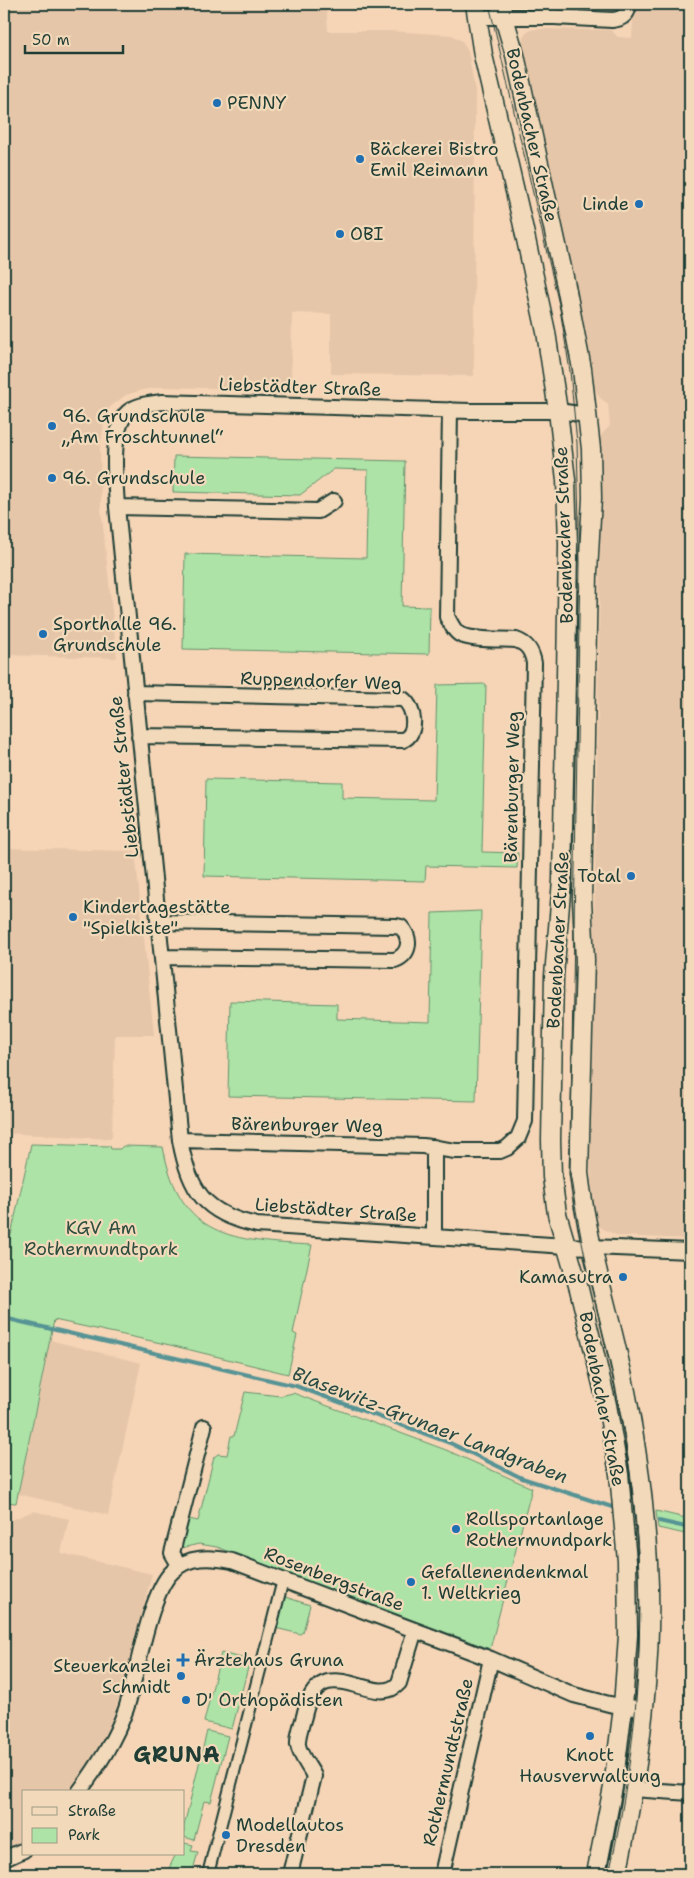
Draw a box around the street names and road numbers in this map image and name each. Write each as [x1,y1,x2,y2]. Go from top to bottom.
street label: Bodenbacher Straße [500,46,564,224]
street label: Liebstädter Straße [218,372,382,402]
street label: Bodenbacher Straße [549,446,579,624]
street label: Ruppendorfer Weg [240,666,402,696]
street label: Liebstädter Straße [104,695,144,859]
street label: Bärenburger Weg [499,711,525,863]
street label: Bodenbacher Straße [541,851,575,1029]
street label: Bärenburger Weg [231,1112,383,1138]
street label: Liebstädter Straße [254,1192,418,1228]
street label: Bodenbacher Straße [573,1310,631,1488]
street label: Rosenbergstraße [261,1541,407,1617]
street label: Rothermundtstraße [417,1676,479,1848]

